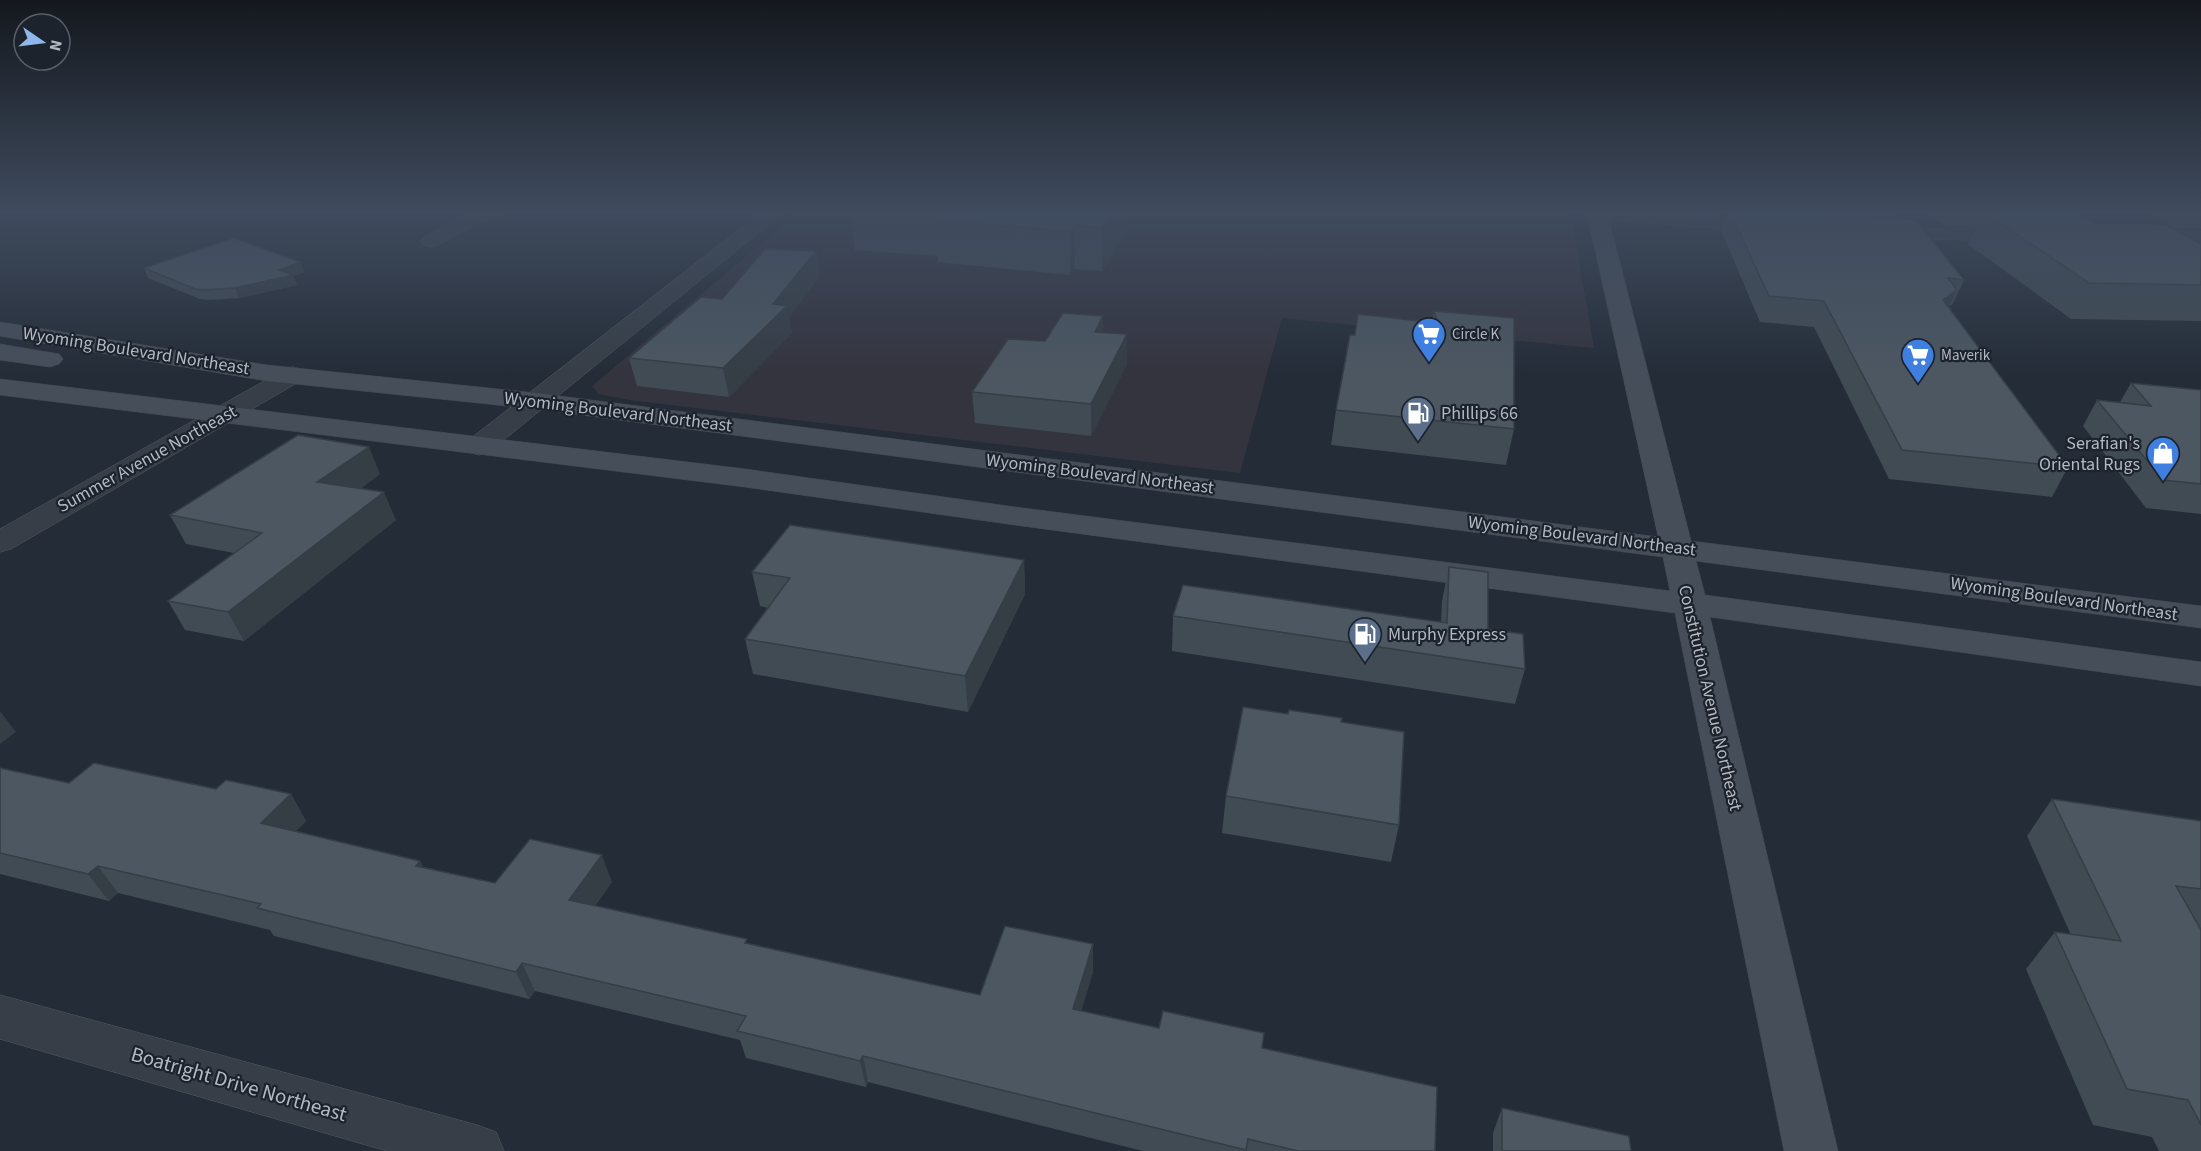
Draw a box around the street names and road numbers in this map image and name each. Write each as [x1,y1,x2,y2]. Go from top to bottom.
street label: Wyoming Boulevard Northeast [21,321,251,381]
street label: Wyoming Boulevard Northeast [503,386,733,438]
street label: Summer Avenue Northeast [53,399,241,519]
street label: Wyoming Boulevard Northeast [985,448,1215,500]
street label: Wyoming Boulevard Northeast [1467,510,1697,562]
street label: Wyoming Boulevard Northeast [1949,571,2179,627]
street label: Constitution Avenue Northeast [1672,583,1748,813]
street label: Boatright Drive Northeast [128,1039,350,1129]

